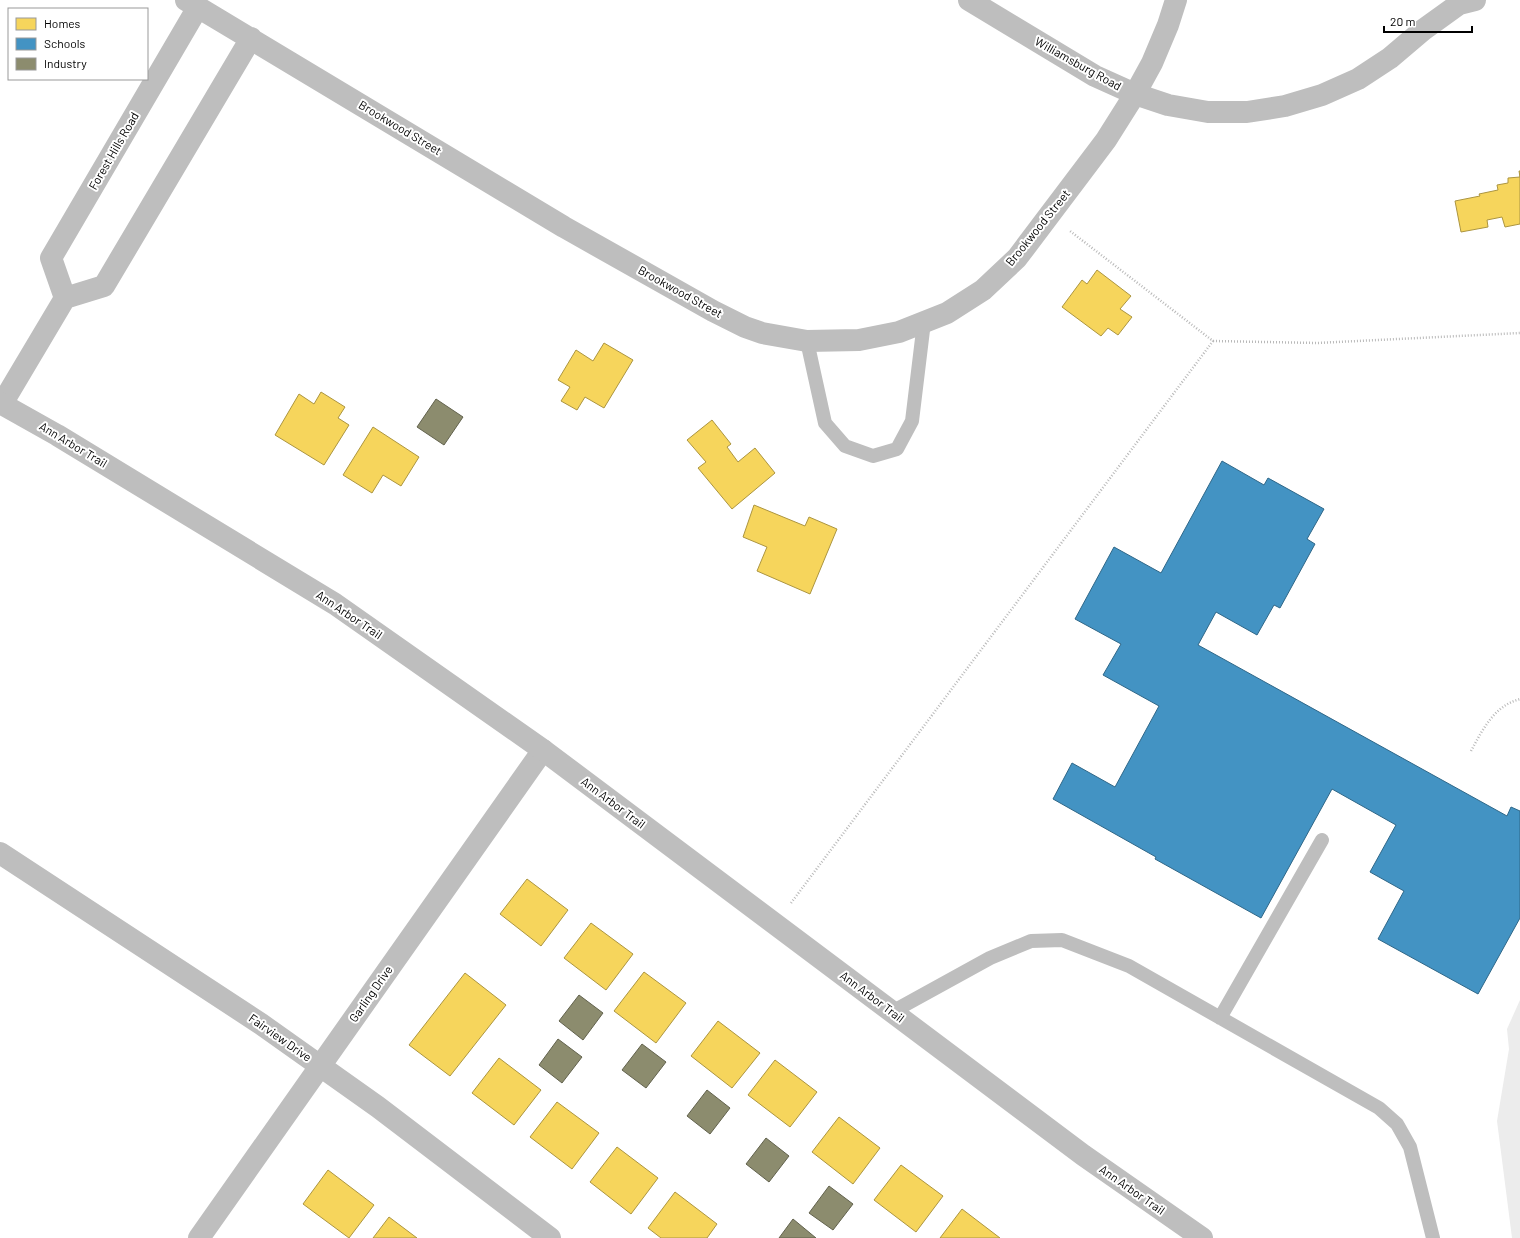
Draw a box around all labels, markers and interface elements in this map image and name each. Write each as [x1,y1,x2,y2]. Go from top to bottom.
legend [8,8,148,80]
scale bar [1384,8,1472,34]
text: 20 m [1390,14,1416,28]
text: Homes [44,16,81,30]
street label: Williamsburg Road [1033,34,1124,93]
text: Schools [44,36,85,50]
text: Industry [44,56,87,70]
street label: Brookwood Street [357,97,444,157]
street label: Forest Hills Road [85,109,141,192]
street label: Brookwood Street [1002,186,1072,268]
street label: Brookwood Street [636,262,725,320]
street label: Ann Arbor Trail [37,418,110,470]
street label: Ann Arbor Trail [314,587,385,641]
street label: Ann Arbor Trail [579,774,648,831]
street label: Garling Drive [346,963,395,1024]
street label: Ann Arbor Trail [838,968,907,1025]
street label: Fairview Drive [247,1010,315,1064]
street label: Ann Arbor Trail [1097,1161,1168,1217]

